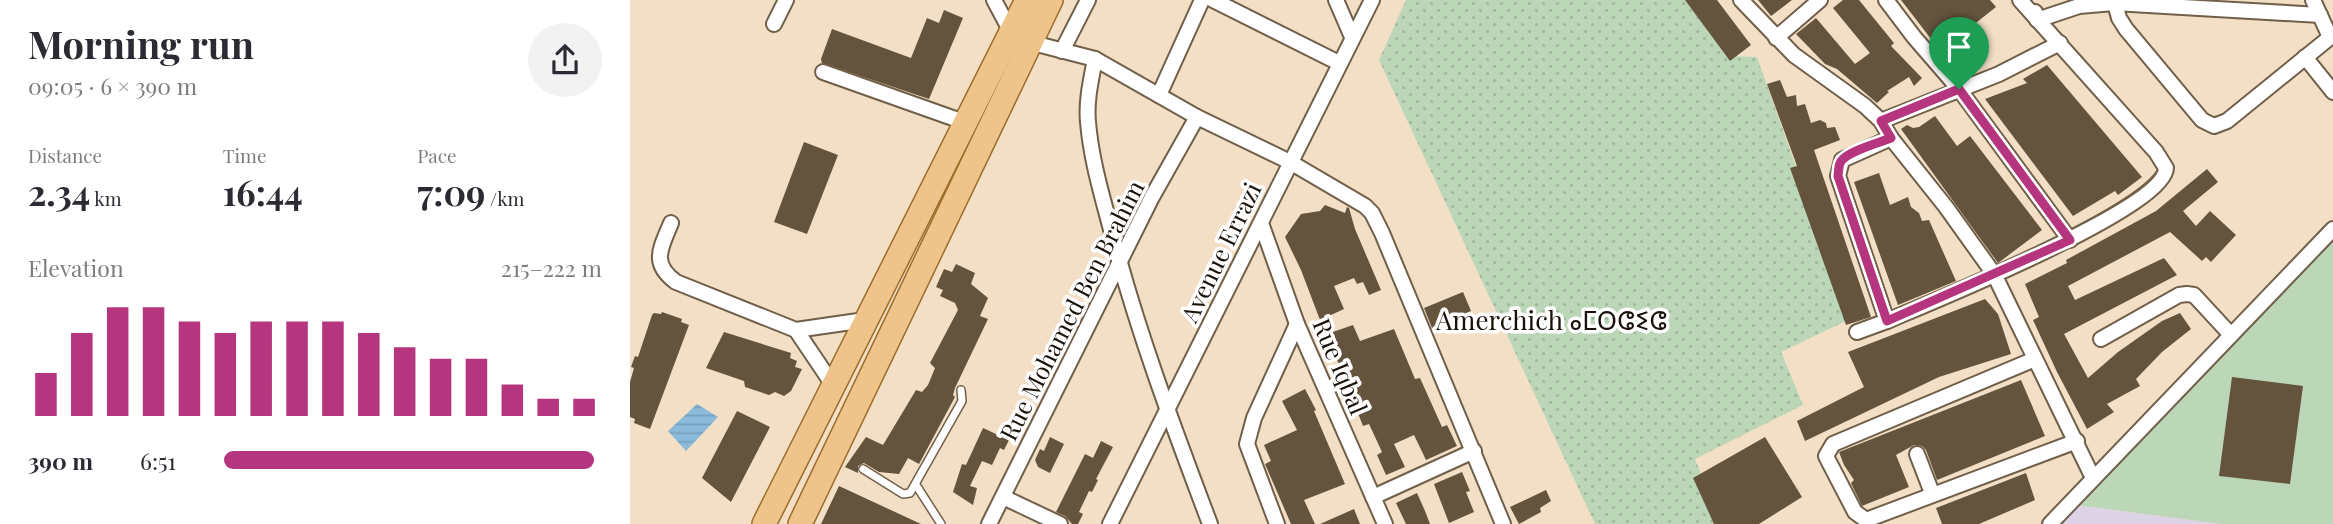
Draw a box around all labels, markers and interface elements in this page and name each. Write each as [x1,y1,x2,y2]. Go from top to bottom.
pin [1929,17,1989,89]
text: Morning run [28,18,254,69]
button: share [528,23,602,97]
icon: arrive [1940,28,1978,66]
text: 09:05 · 6 × 390 m [28,70,197,101]
text: Distance [28,142,102,168]
text: Time [223,142,267,168]
text: Pace [417,142,457,168]
text: 2.34 [28,168,90,215]
text: 16:44 [223,168,303,215]
text: 7:09 [417,168,485,215]
street label: Rue Mohamed Ben Brahim [991,175,1151,445]
street label: Avenue Errazi [1172,177,1268,328]
text: km [90,185,122,211]
text: /km [485,185,524,211]
text: Elevation [28,252,124,283]
text: 215–222 m [501,252,602,283]
district label: Amerchich ⴰⵎⵔⵛⵉⵛ [1435,302,1668,337]
street label: Rue Iqbal [1307,313,1376,419]
text: 390 m [28,445,93,476]
text: 6:51 [140,445,176,476]

